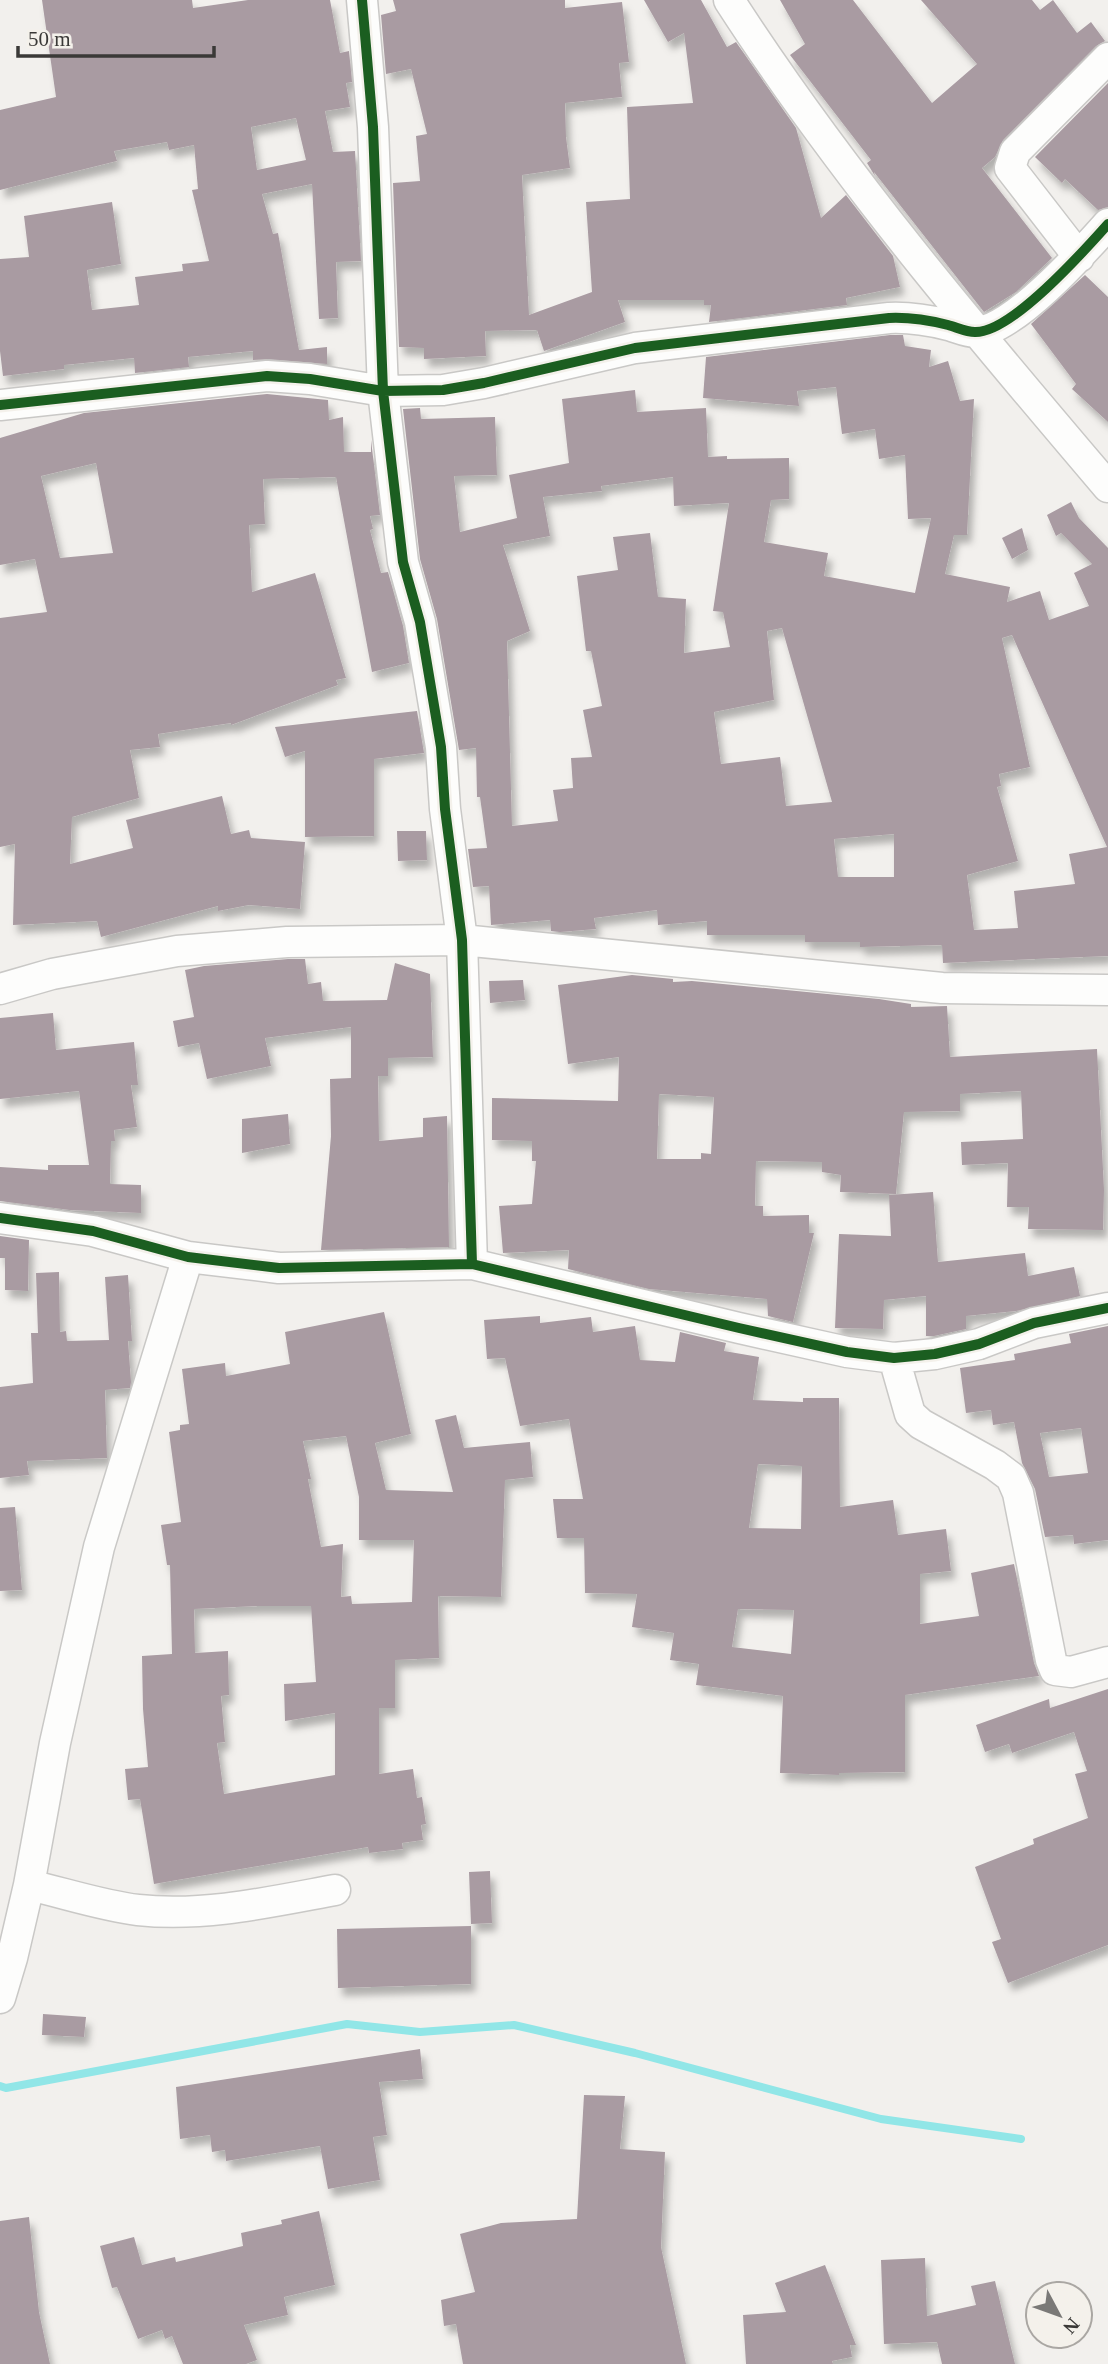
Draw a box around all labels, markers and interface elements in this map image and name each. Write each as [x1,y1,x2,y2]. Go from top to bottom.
scale bar [18,14,214,58]
text: 50 m [28,27,71,51]
north arrow [1024,2280,1094,2350]
text: N [1059,2314,1084,2338]

